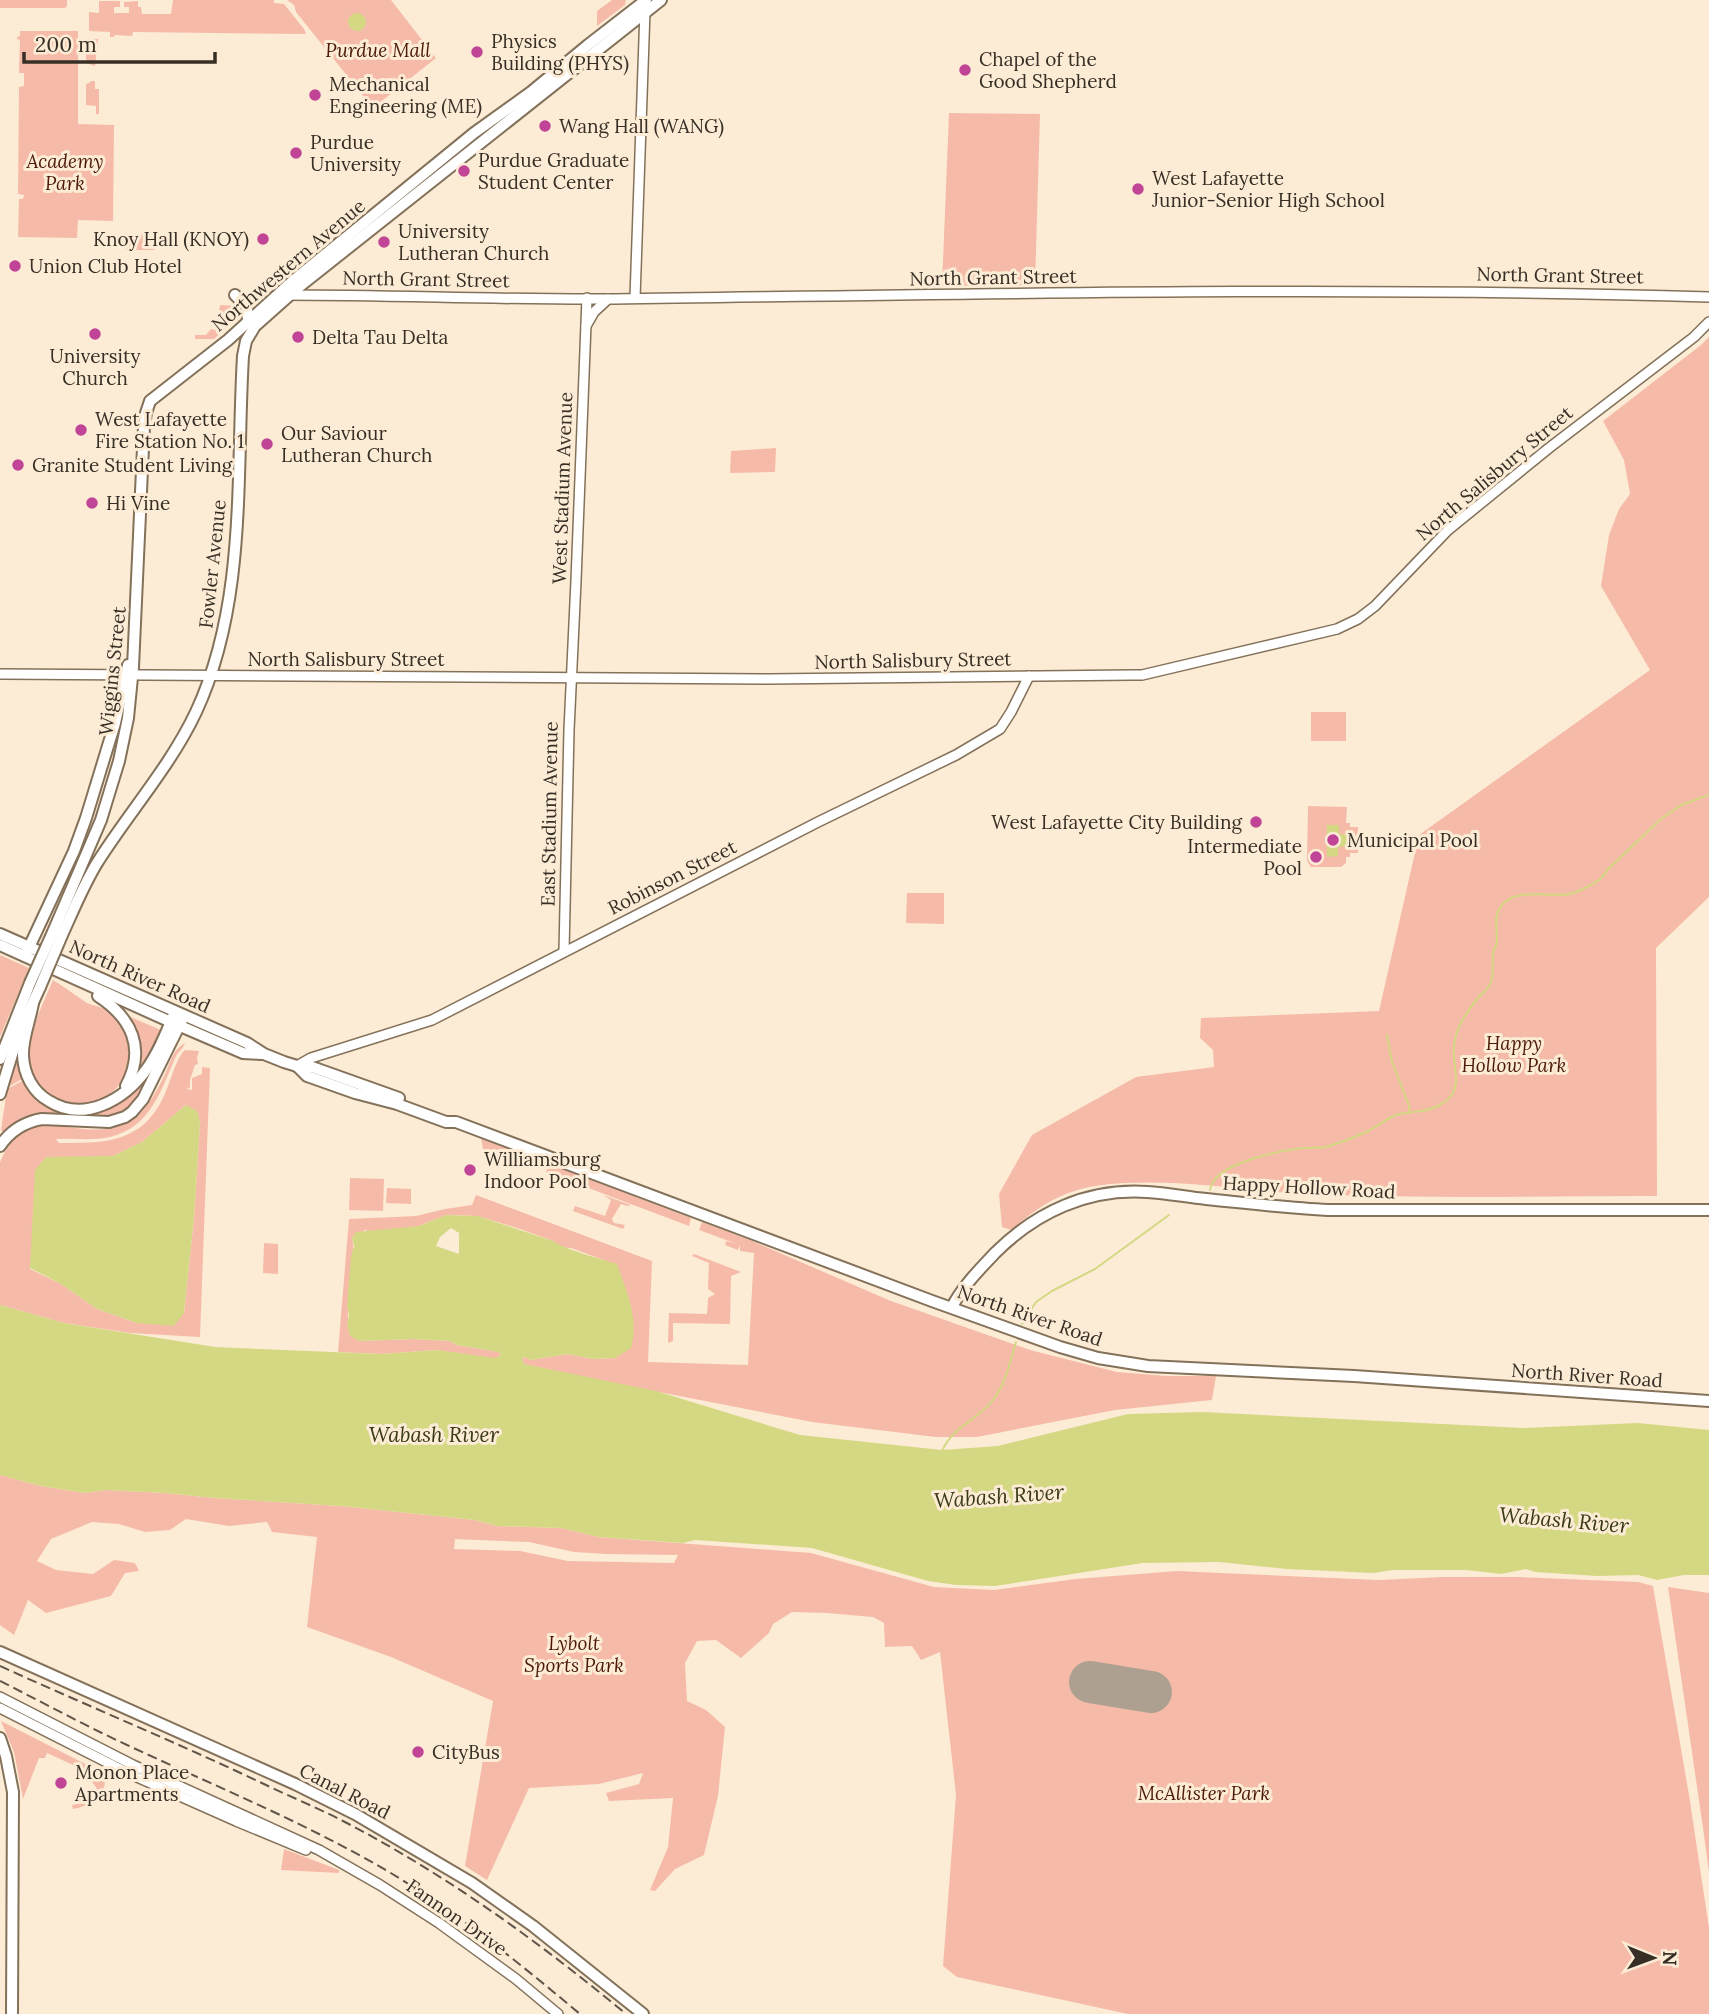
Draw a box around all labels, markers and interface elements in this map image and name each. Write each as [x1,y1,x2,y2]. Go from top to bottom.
scale bar [24,21,215,65]
place label: Physics Building (PHYS) [491,29,629,76]
text: 200 m [35,31,97,58]
park label: Purdue Mall [325,38,431,62]
marker: Physics Building (PHYS) [469,44,485,60]
place label: Chapel of the Good Shepherd [979,47,1117,93]
marker: Chapel of the Good Shepherd [957,62,973,78]
place label: Mechanical Engineering (ME) [329,72,482,119]
marker: Mechanical Engineering (ME) [307,87,323,103]
place label: Wang Hall (WANG) [559,114,724,139]
marker: Wang Hall (WANG) [537,118,553,134]
place label: Purdue University [310,130,401,176]
marker: Purdue University [288,145,304,161]
place label: Purdue Graduate Student Center [478,148,629,194]
park label: Academy Park [25,149,104,195]
marker: Purdue Graduate Student Center [456,163,472,179]
place label: West Lafayette Junior-Senior High School [1151,166,1385,212]
marker: West Lafayette Junior-Senior High School [1130,181,1146,197]
street label: Northwestern Avenue [206,194,370,336]
place label: University Lutheran Church [398,219,549,265]
place label: Knoy Hall (KNOY) [93,227,249,252]
marker: Knoy Hall (KNOY) [255,231,271,247]
marker: University Lutheran Church [376,234,392,250]
place label: Union Club Hotel [29,254,182,278]
marker: Union Club Hotel [7,258,23,274]
street label: North Grant Street [1476,262,1645,288]
street label: North Grant Street [909,264,1078,290]
street label: North Grant Street [342,266,511,292]
place label: Delta Tau Delta [312,325,448,349]
marker: University Church [87,326,103,342]
marker: Delta Tau Delta [290,329,306,345]
place label: University Church [49,344,141,390]
street label: West Stadium Avenue [547,392,577,584]
street label: North Salisbury Street [1411,400,1578,546]
place label: West Lafayette Fire Station No. 1 [95,407,244,453]
place label: Our Saviour Lutheran Church [281,421,432,467]
marker: West Lafayette Fire Station No. 1 [73,422,89,438]
marker: Our Saviour Lutheran Church [259,436,275,452]
place label: Granite Student Living [32,453,233,477]
marker: Granite Student Living [10,457,26,473]
place label: Hi Vine [106,491,170,515]
marker: Hi Vine [84,495,100,511]
street label: Fowler Avenue [193,498,231,630]
street label: Wiggins Street [93,605,131,737]
street label: North Salisbury Street [814,646,1012,674]
street label: North Salisbury Street [247,647,445,671]
street label: East Stadium Avenue [535,721,563,907]
place label: West Lafayette City Building [991,810,1242,834]
marker: West Lafayette City Building [1248,814,1264,830]
place label: Municipal Pool [1347,828,1478,852]
marker: Municipal Pool [1325,832,1341,848]
street label: Robinson Street [604,834,741,920]
place label: Intermediate Pool [1187,834,1302,880]
marker: Intermediate Pool [1308,849,1324,865]
street label: North River Road [66,934,214,1018]
park label: Happy Hollow Park [1462,1031,1567,1077]
place label: Williamsburg Indoor Pool [484,1147,601,1193]
marker: Williamsburg Indoor Pool [462,1162,478,1178]
street label: Happy Hollow Road [1222,1170,1396,1204]
street label: North River Road [954,1279,1106,1351]
street label: North River Road [1510,1358,1664,1392]
water label: Wabash River [369,1421,500,1448]
water label: Wabash River [933,1478,1065,1514]
water label: Wabash River [1498,1501,1631,1539]
park label: Lybolt Sports Park [524,1631,624,1677]
place label: CityBus [432,1740,500,1764]
marker: CityBus [410,1744,426,1760]
street label: Canal Road [296,1758,394,1824]
place label: Monon Place Apartments [74,1760,189,1806]
marker: Monon Place Apartments [53,1775,69,1791]
park label: McAllister Park [1138,1781,1270,1805]
street label: Fannon Drive [402,1873,512,1961]
north arrow [1618,1923,1688,1993]
text: N [1658,1951,1682,1966]

